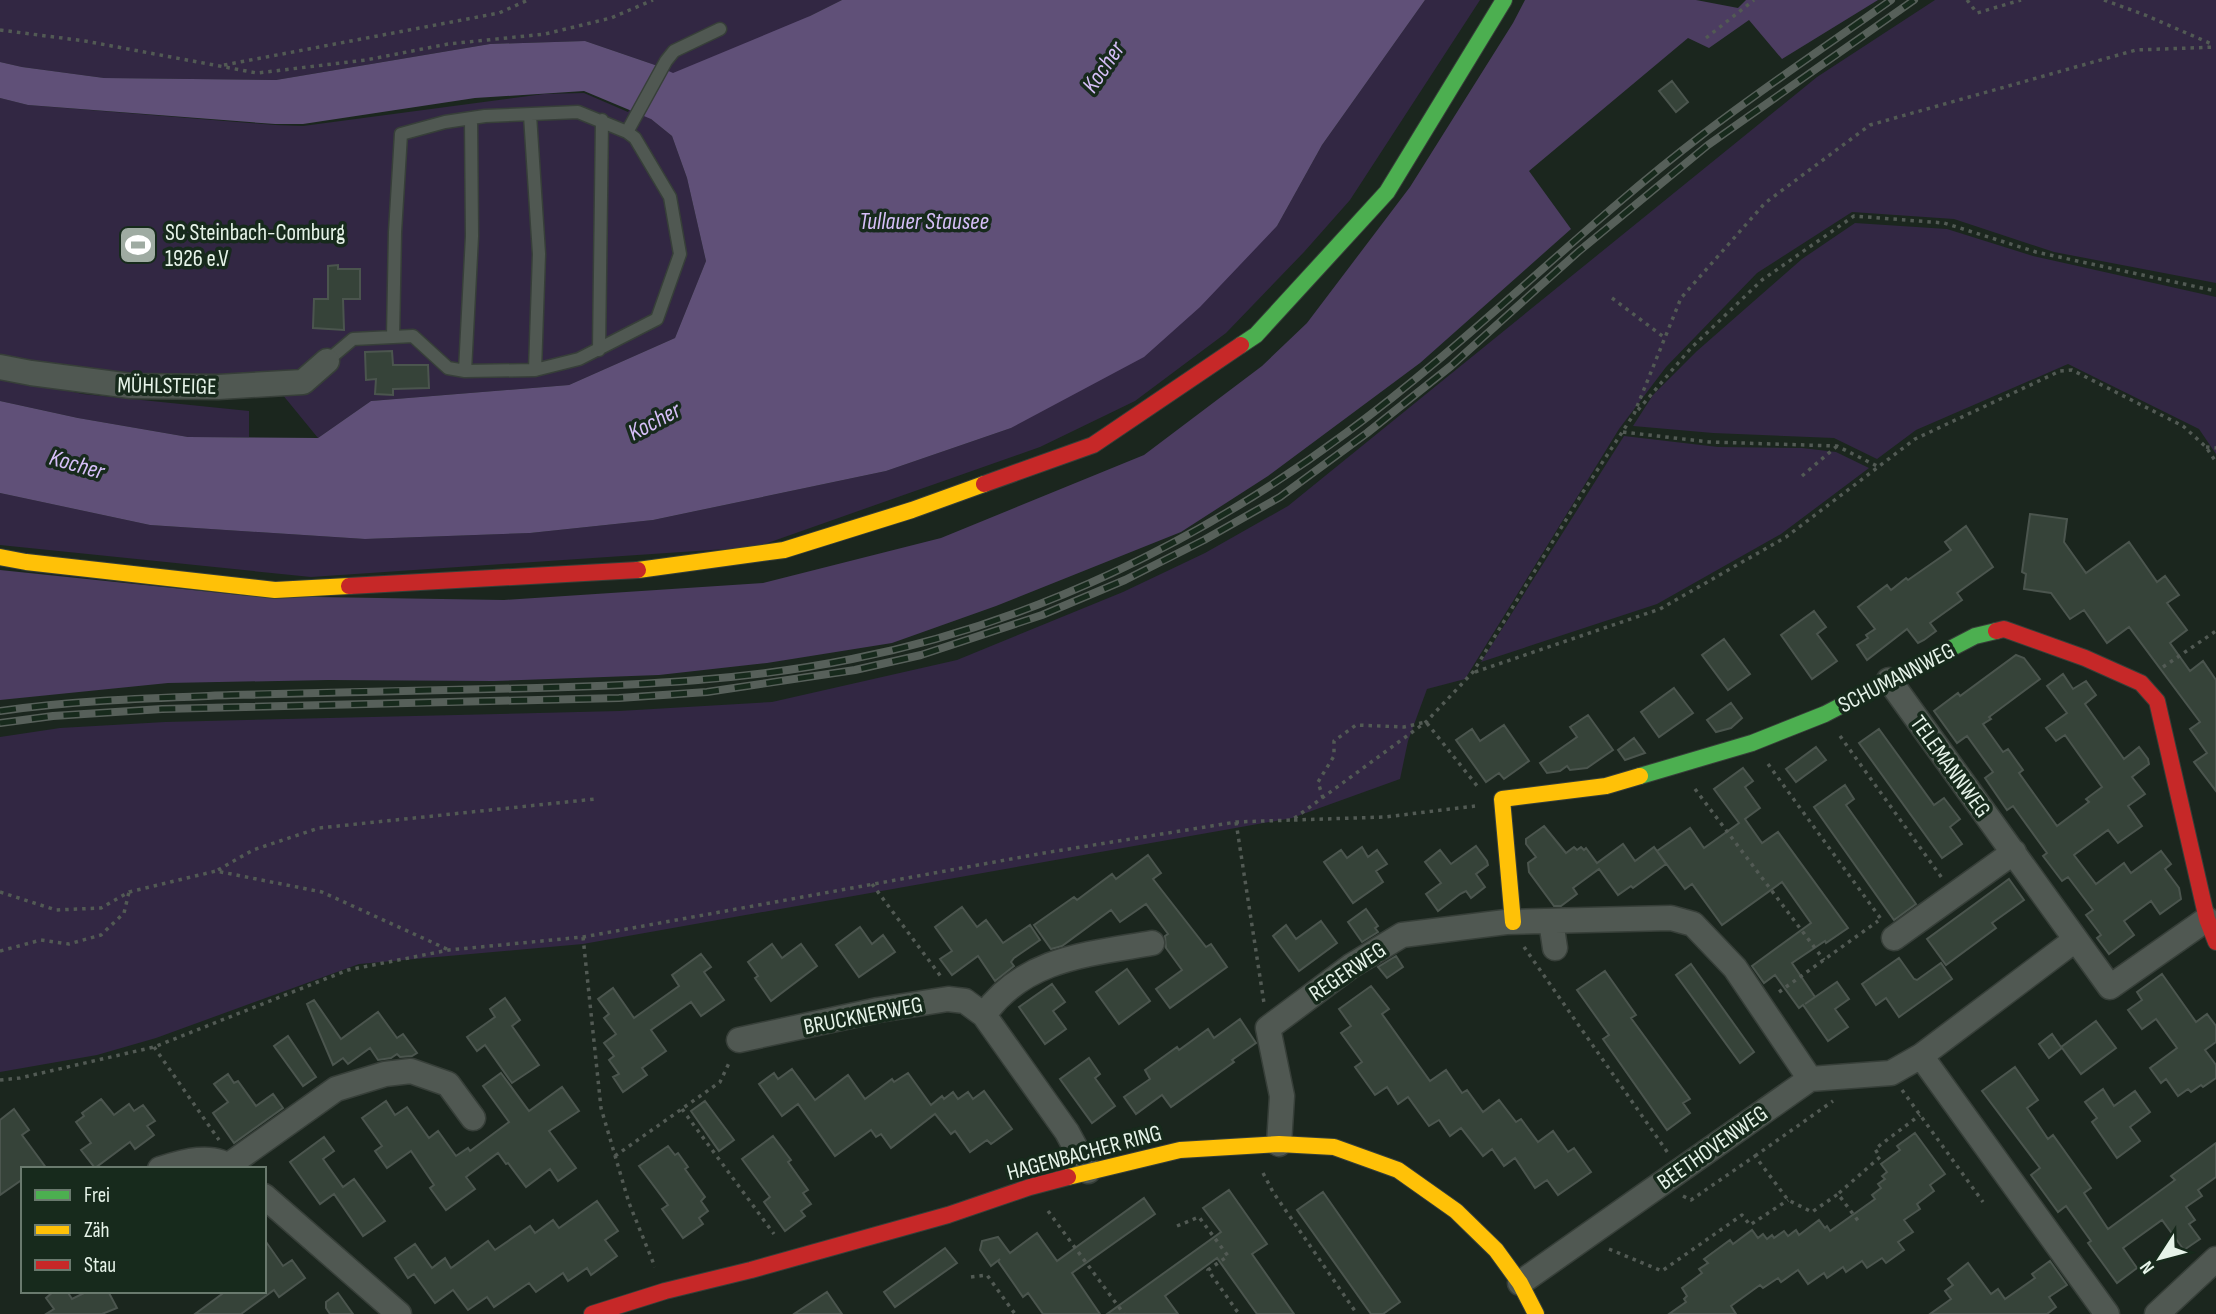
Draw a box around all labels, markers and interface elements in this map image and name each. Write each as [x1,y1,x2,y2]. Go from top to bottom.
water label: Kocher [1076,35,1132,98]
water label: Tullauer Stausee [859,207,989,236]
place label: SC Steinbach-Comburg 1926 e.V [165,219,345,273]
sports icon: SC Steinbach-Comburg 1926 e.V [117,224,159,266]
street label: MÜHLSTEIGE [117,371,217,401]
water label: Kocher [623,395,687,447]
water label: Kocher [46,443,109,486]
street label: SCHUMANNWEG [1834,637,1959,719]
street label: TELEMANNWEG [1904,710,1997,823]
street label: REGERWEG [1304,936,1391,1008]
street label: BRUCKNERWEG [801,991,925,1041]
street label: BEETHOVENWEG [1652,1099,1773,1196]
street label: HAGENBACHER RING [1004,1119,1165,1187]
legend [21,1167,266,1293]
text: Frei [84,1183,110,1208]
text: Zäh [84,1218,110,1243]
north arrow [2125,1223,2195,1293]
text: Stau [84,1253,116,1278]
text: N [2135,1256,2160,1278]

